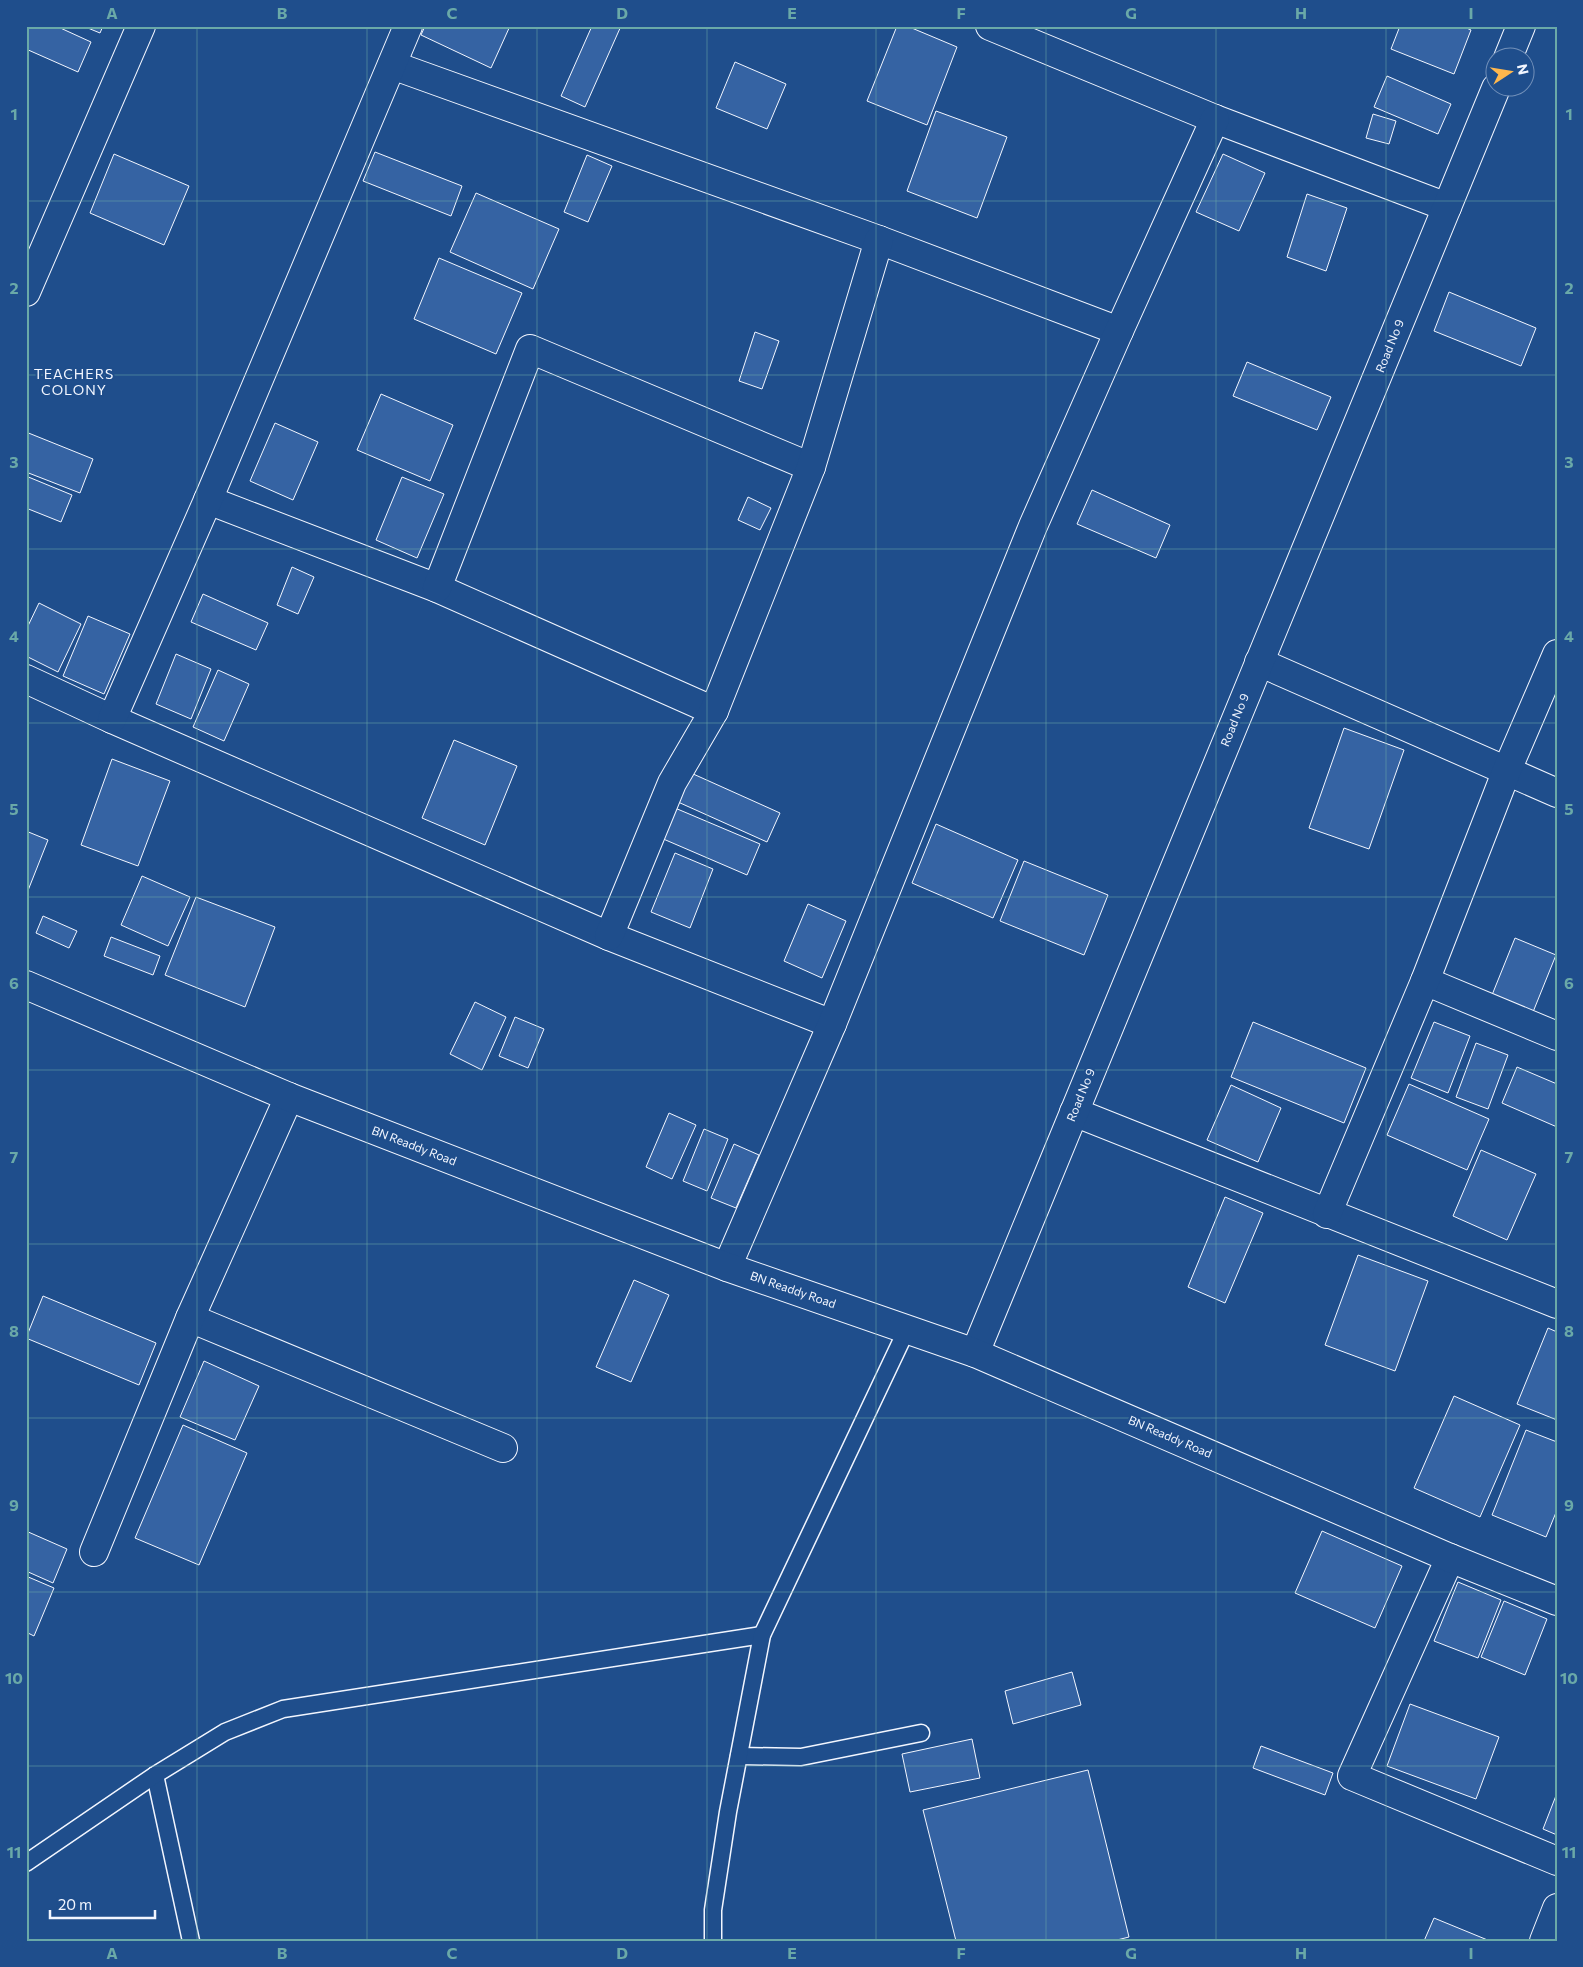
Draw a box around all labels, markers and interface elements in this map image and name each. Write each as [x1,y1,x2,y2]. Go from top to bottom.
text: A [106,3,118,22]
text: B [277,3,288,22]
text: C [447,3,458,22]
text: D [616,3,628,22]
text: E [787,3,797,22]
text: F [956,3,966,22]
text: G [1125,3,1137,22]
text: H [1295,3,1307,22]
text: I [1468,3,1474,22]
north arrow [1486,48,1536,98]
text: N [1514,62,1533,76]
text: 1 [10,104,18,123]
text: 1 [1565,104,1573,123]
text: 2 [9,278,19,297]
text: 2 [1564,278,1574,297]
street label: Road No 9 [1372,317,1406,374]
district label: TEACHERS COLONY [34,365,114,398]
text: 3 [9,452,19,471]
text: 3 [1564,452,1574,471]
text: 4 [9,626,19,645]
text: 4 [1564,626,1574,645]
street label: Road No 9 [1217,691,1251,748]
text: 5 [9,799,19,818]
text: 5 [1564,799,1574,818]
text: 6 [9,973,19,992]
text: 6 [1564,973,1574,992]
street label: Road No 9 [1063,1066,1097,1123]
street label: BN Readdy Road [370,1122,459,1168]
text: 7 [10,1147,19,1166]
text: 7 [1565,1147,1574,1166]
street label: BN Readdy Road [749,1268,838,1310]
text: 8 [9,1321,19,1340]
text: 8 [1564,1321,1574,1340]
street label: BN Readdy Road [1126,1412,1214,1460]
text: 9 [9,1495,19,1514]
text: 9 [1564,1495,1574,1514]
text: 10 [5,1668,23,1687]
text: 10 [1560,1668,1578,1687]
text: 11 [7,1842,21,1861]
text: 11 [1562,1842,1576,1861]
scale bar [50,1887,155,1919]
text: 20 m [58,1895,92,1913]
text: A [106,1943,118,1962]
text: B [277,1943,288,1962]
text: C [447,1943,458,1962]
text: D [616,1943,628,1962]
text: E [787,1943,797,1962]
text: F [956,1943,966,1962]
text: G [1125,1943,1137,1962]
text: H [1295,1943,1307,1962]
text: I [1468,1943,1474,1962]

